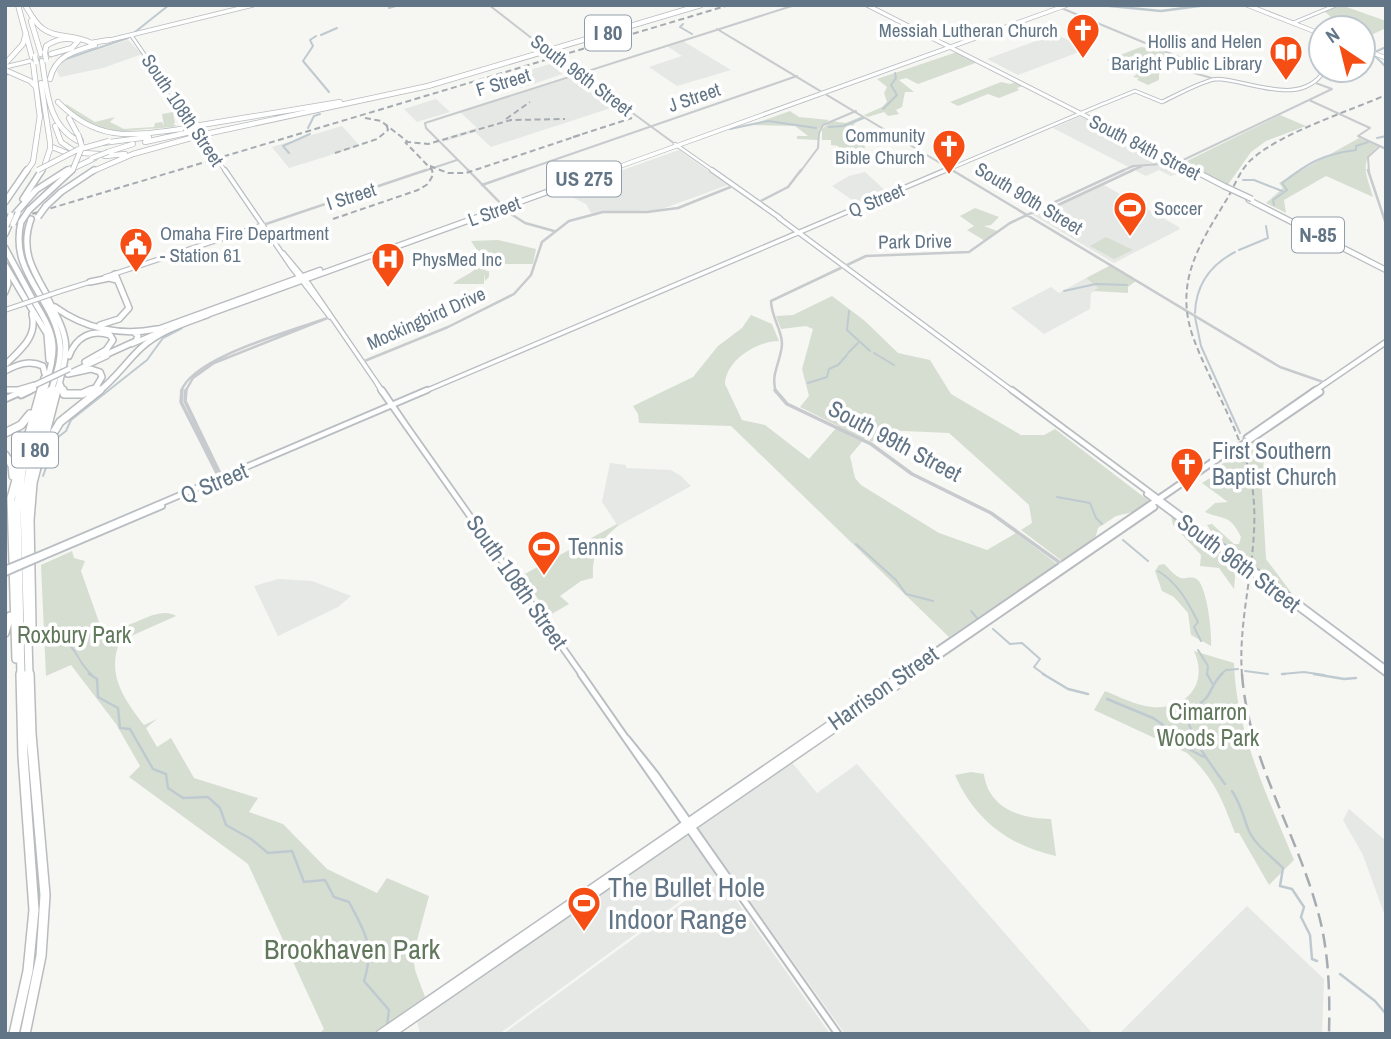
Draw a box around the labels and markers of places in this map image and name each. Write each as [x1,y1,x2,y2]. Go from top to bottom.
church icon: Messiah Lutheran Church [1064,11,1102,60]
place label: Messiah Lutheran Church [879,17,1058,43]
place label: Hollis and Helen Baright Public Library [1111,28,1262,76]
library icon: Hollis and Helen Baright Public Library [1267,33,1305,82]
place label: Community Bible Church [835,122,925,170]
church icon: Community Bible Church [930,127,968,176]
sports icon: Soccer [1111,189,1149,238]
place label: Soccer [1154,195,1203,221]
place label: Omaha Fire Department - Station 61 [160,220,330,268]
public building icon: Omaha Fire Department - Station 61 [117,225,155,274]
hospital icon: PhysMed Inc [369,240,407,289]
place label: PhysMed Inc [412,246,502,272]
place label: First Southern Baptist Church [1212,435,1337,492]
church icon: First Southern Baptist Church [1168,445,1206,494]
sports icon: Tennis [525,528,563,577]
place label: Tennis [568,531,624,562]
place label: The Bullet Hole Indoor Range [608,868,765,938]
sports icon: The Bullet Hole Indoor Range [565,884,603,933]

